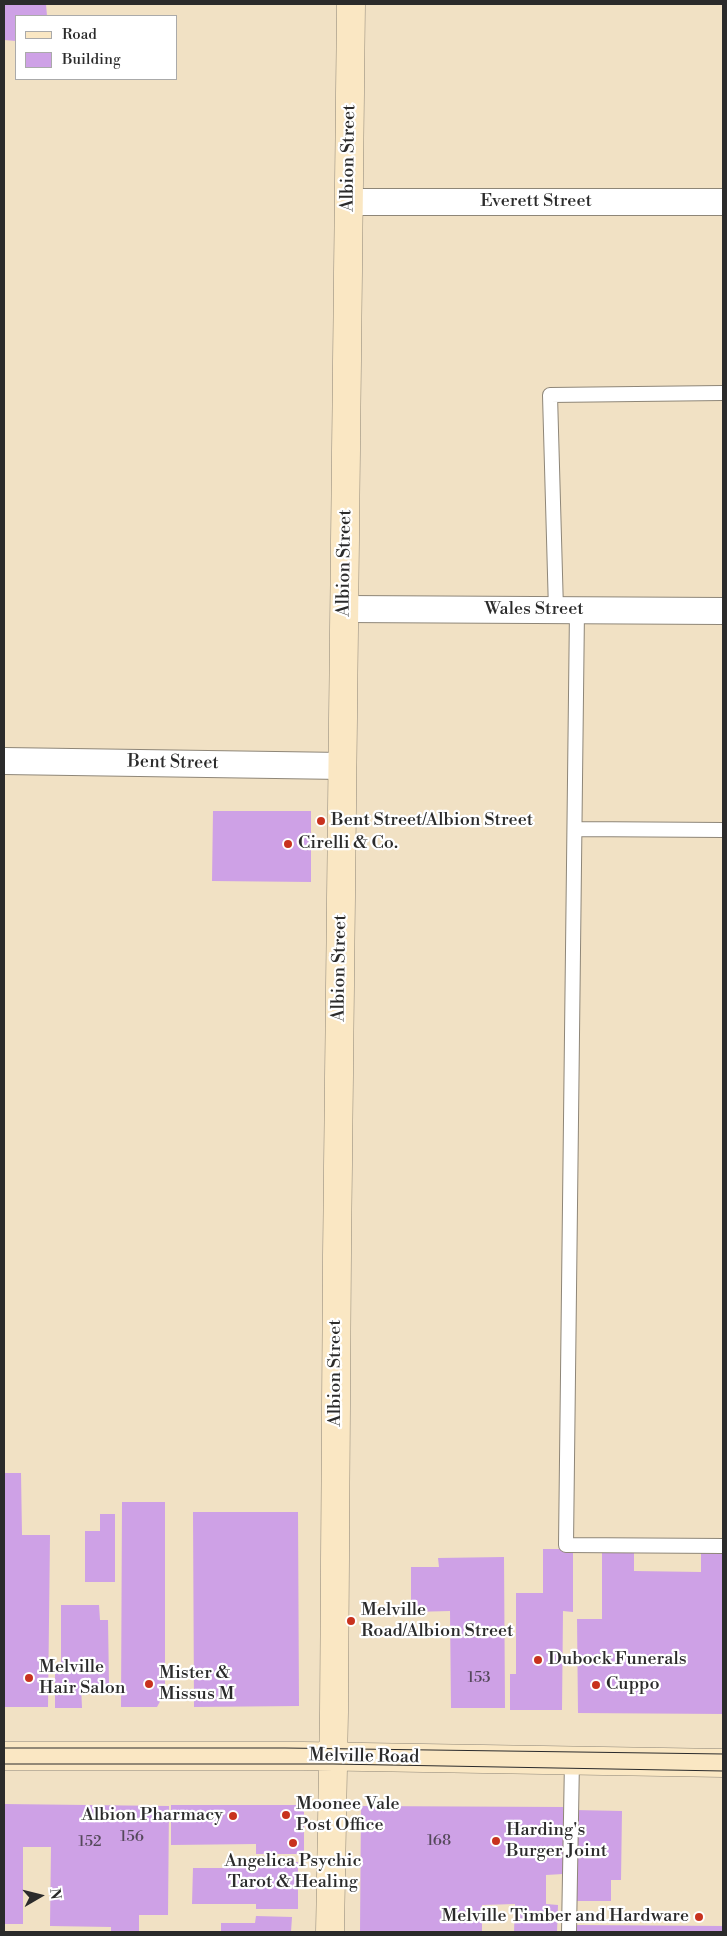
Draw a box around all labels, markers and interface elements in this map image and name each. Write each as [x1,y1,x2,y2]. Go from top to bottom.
legend [15,15,178,80]
text: Road [62,25,97,44]
text: Building [62,50,121,69]
street label: Albion Street [337,104,361,212]
street label: Everett Street [480,191,592,213]
street label: Albion Street [333,509,357,617]
street label: Wales Street [484,599,584,621]
street label: Bent Street [127,751,219,775]
place label: Bent Street/Albion Street [331,810,533,832]
marker: Bent Street/Albion Street [315,815,327,827]
place label: Cirelli & Co. [298,833,398,855]
marker: Cirelli & Co. [282,838,294,850]
street label: Albion Street [328,914,352,1022]
street label: Albion Street [325,1319,347,1427]
place label: Melville Road/Albion Street [361,1600,513,1642]
marker: Melville Road/Albion Street [345,1615,357,1627]
place label: Dubock Funerals [548,1649,687,1671]
marker: Dubock Funerals [532,1654,544,1666]
place label: Melville Hair Salon [39,1657,126,1700]
place label: Mister & Missus M [159,1663,234,1706]
house number: 153 [467,1669,491,1687]
marker: Melville Hair Salon [23,1672,35,1684]
place label: Cuppo [606,1674,660,1696]
marker: Mister & Missus M [143,1678,155,1690]
marker: Cuppo [590,1679,602,1691]
street label: Melville Road [309,1745,419,1769]
place label: Moonee Vale Post Office [296,1794,400,1836]
place label: Albion Pharmacy [82,1805,223,1827]
marker: Moonee Vale Post Office [280,1809,292,1821]
marker: Albion Pharmacy [227,1810,239,1822]
place label: Harding's Burger Joint [506,1820,607,1862]
house number: 156 [120,1828,144,1846]
house number: 168 [427,1832,451,1850]
house number: 152 [78,1833,102,1851]
marker: Harding's Burger Joint [490,1835,502,1847]
marker: Angelica Psychic Tarot & Healing [287,1837,299,1849]
place label: Angelica Psychic Tarot & Healing [224,1851,362,1894]
north arrow [15,1871,65,1921]
text: N [45,1887,65,1901]
place label: Melville Timber and Hardware [441,1906,689,1928]
marker: Melville Timber and Hardware [693,1911,705,1923]

